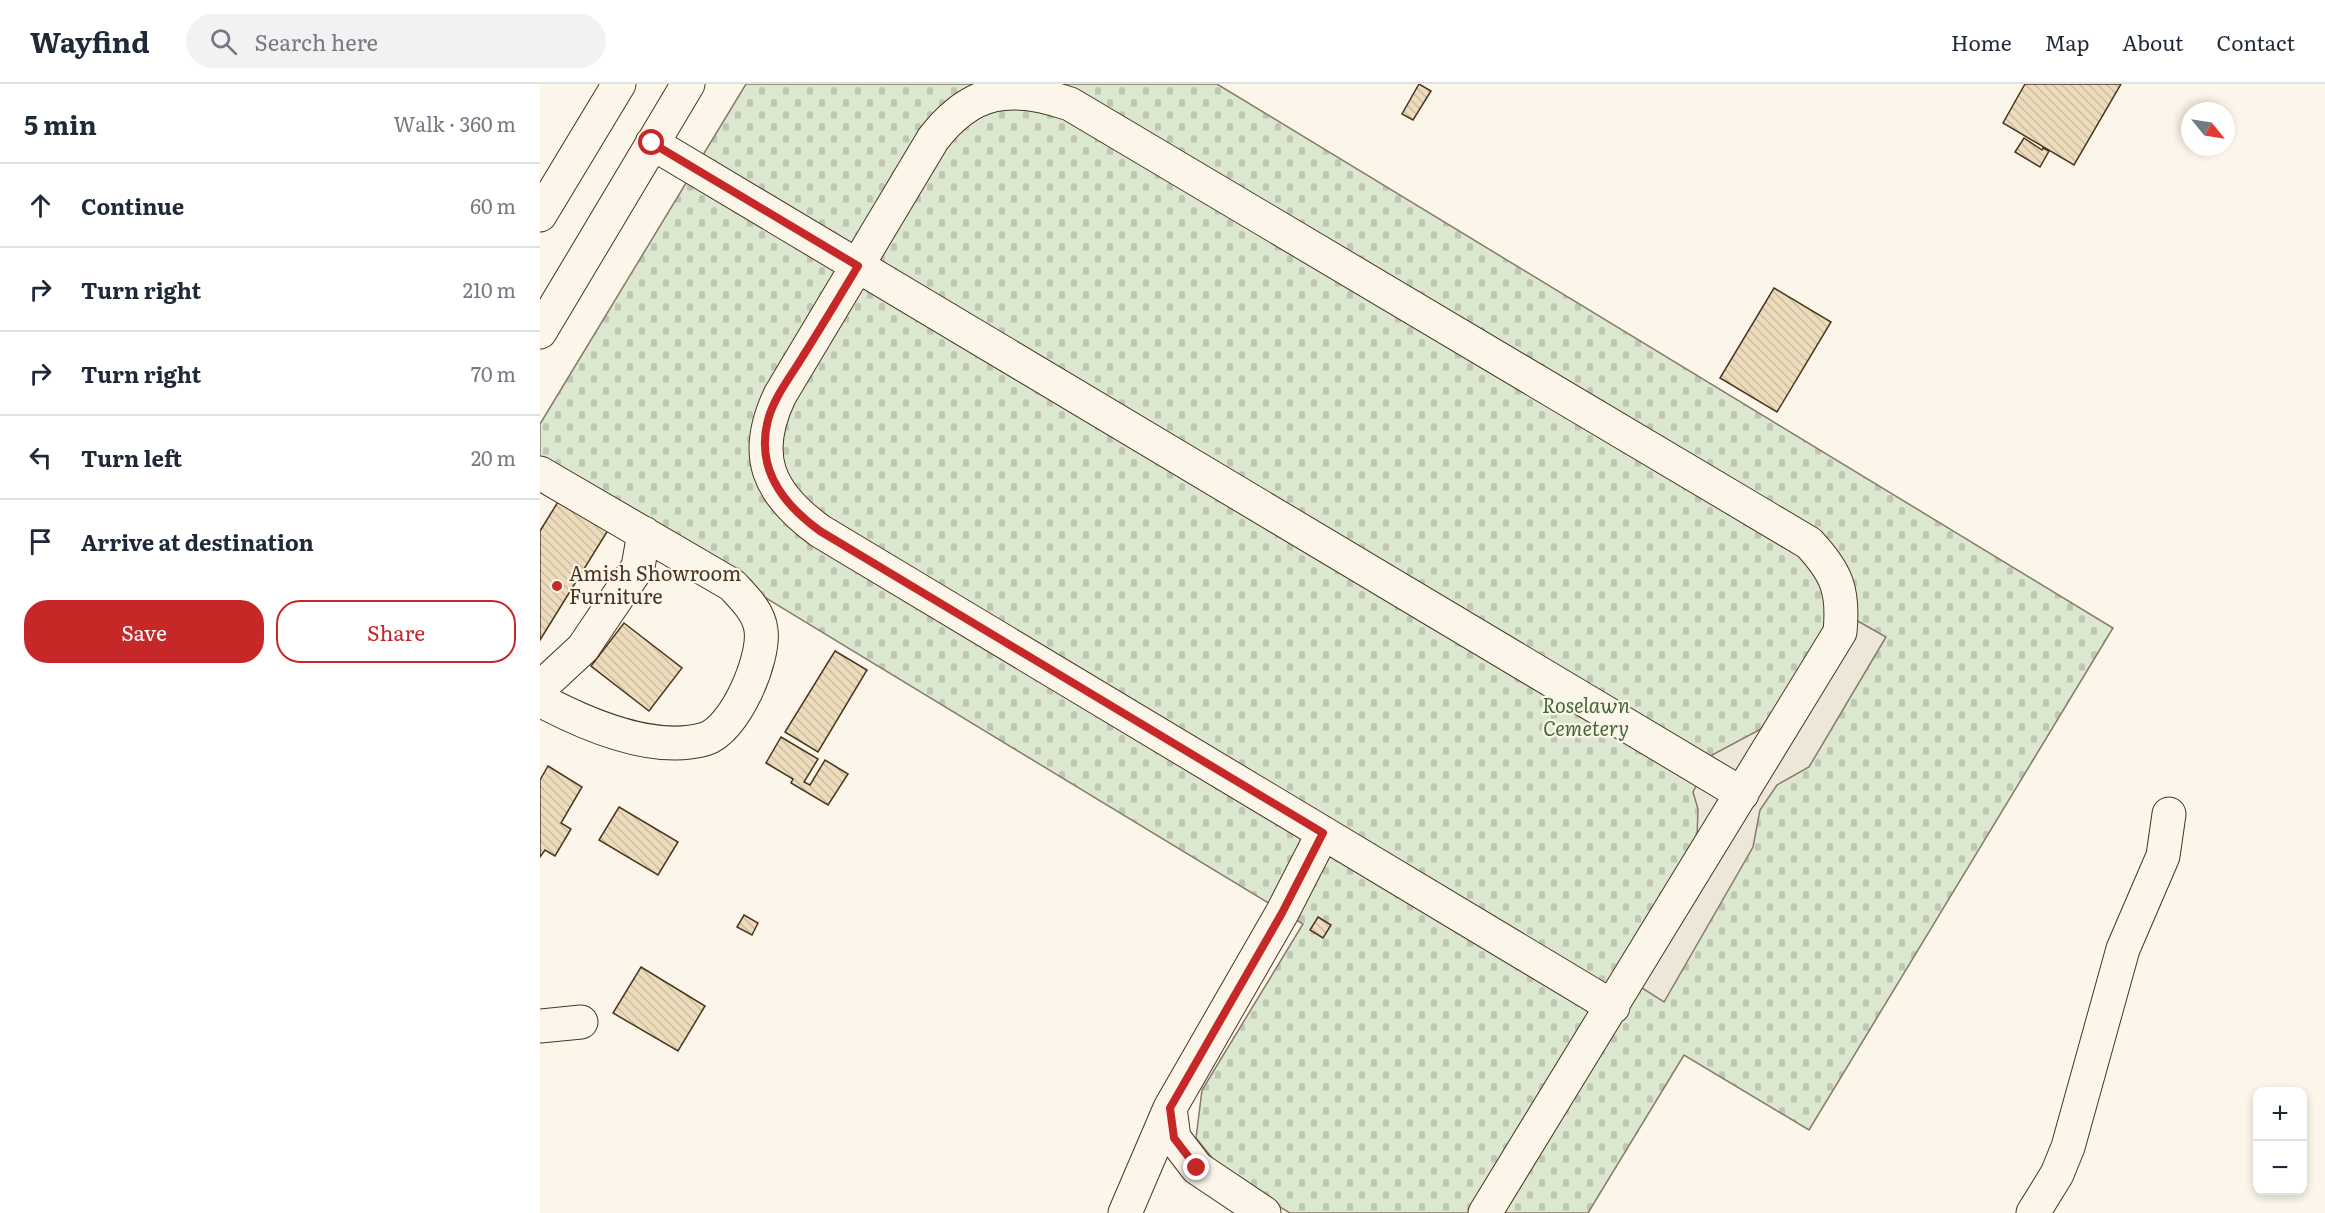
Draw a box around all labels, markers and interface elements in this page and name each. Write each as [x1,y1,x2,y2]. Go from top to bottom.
search box [186,14,606,68]
text: Wayfind [30,20,150,62]
icon: search [207,25,240,58]
text: Search here [255,25,378,58]
text: Home [1951,26,2012,57]
text: Map [2045,26,2089,57]
text: About [2122,26,2184,57]
text: Contact [2217,26,2295,57]
north arrow [2181,102,2235,156]
text: 5 min [24,104,97,143]
text: Walk · 360 m [394,108,516,138]
route start [638,129,664,155]
icon: ahead [24,189,57,222]
text: Continue [81,189,184,222]
text: 60 m [470,190,516,220]
icon: right [24,273,57,306]
text: Turn right [81,273,201,306]
text: 210 m [463,274,516,304]
icon: right [24,357,57,390]
text: Turn right [81,357,201,390]
text: 70 m [471,358,516,388]
icon: left [24,441,57,474]
text: Turn left [81,441,182,474]
text: 20 m [471,442,516,472]
icon: arrive [24,525,57,558]
text: Arrive at destination [81,525,314,558]
place label: Amish Showroom Furniture [569,557,741,610]
marker: Amish Showroom Furniture [550,579,564,593]
button: Save [24,600,264,663]
button: Share [276,600,516,663]
park label: Roselawn Cemetery [1542,689,1630,742]
map controls [2253,1087,2307,1195]
button: + [2253,1087,2307,1141]
button: − [2253,1141,2307,1195]
route end [1183,1154,1209,1180]

